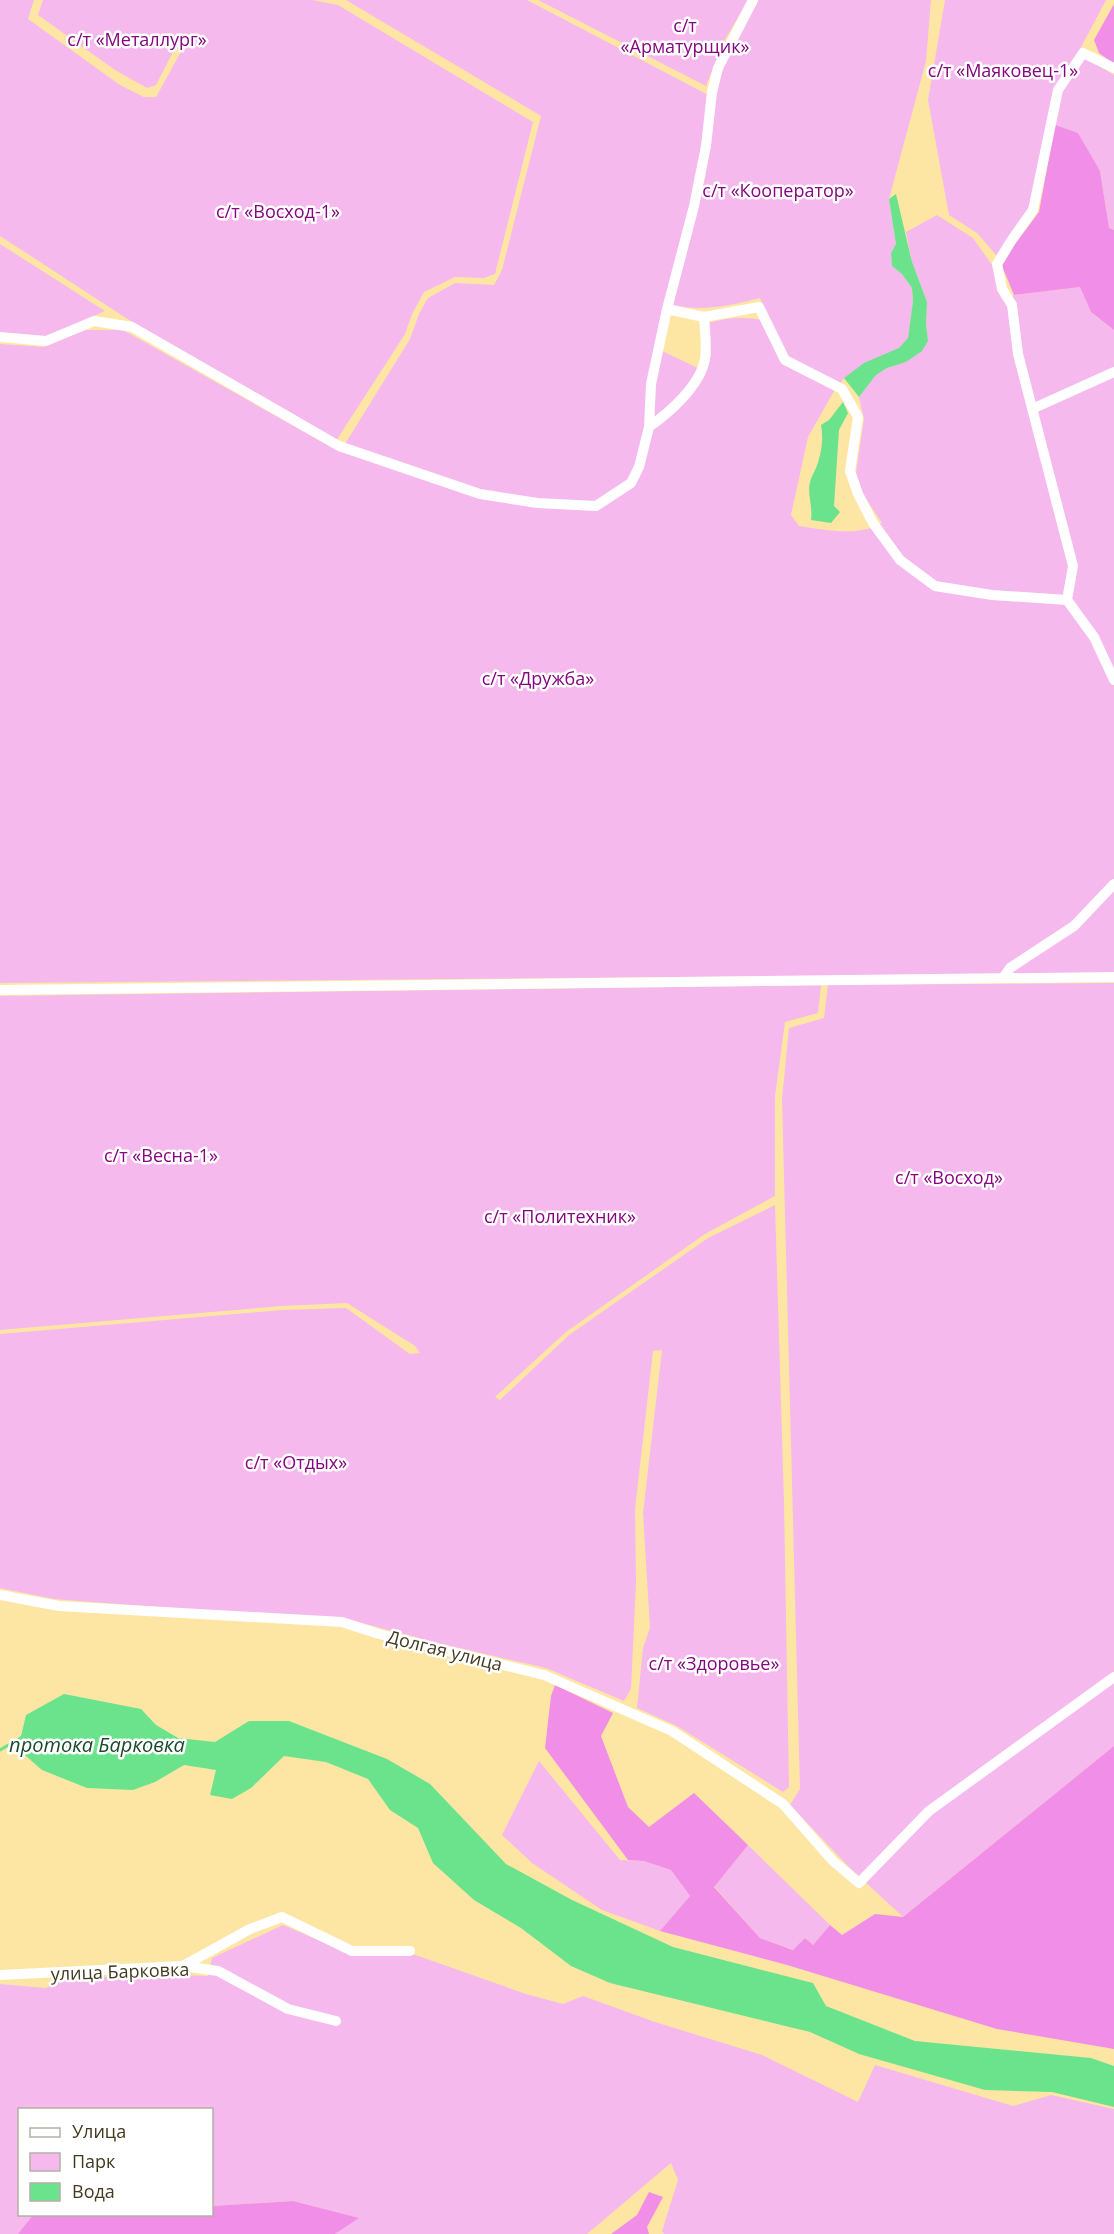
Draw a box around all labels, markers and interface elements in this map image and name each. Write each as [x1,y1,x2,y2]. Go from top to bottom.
park label: с/т «Арматурщик» [621,13,749,58]
park label: с/т «Металлург» [67,27,207,51]
park label: с/т «Маяковец-1» [928,58,1078,82]
park label: с/т «Кооператор» [702,178,854,202]
park label: с/т «Восход-1» [216,199,340,223]
park label: с/т «Дружба» [482,666,594,690]
park label: с/т «Весна-1» [104,1143,218,1167]
park label: с/т «Восход» [895,1165,1003,1189]
park label: с/т «Политехник» [484,1204,636,1228]
park label: с/т «Отдых» [245,1450,347,1474]
street label: Долгая улица [385,1624,505,1676]
park label: с/т «Здоровье» [649,1651,779,1675]
water label: протока Барковка [9,1731,185,1758]
street label: улица Барковка [50,1957,190,1985]
legend [18,2108,213,2216]
text: Улица [72,2119,126,2143]
text: Парк [72,2149,116,2173]
text: Вода [72,2179,115,2203]

